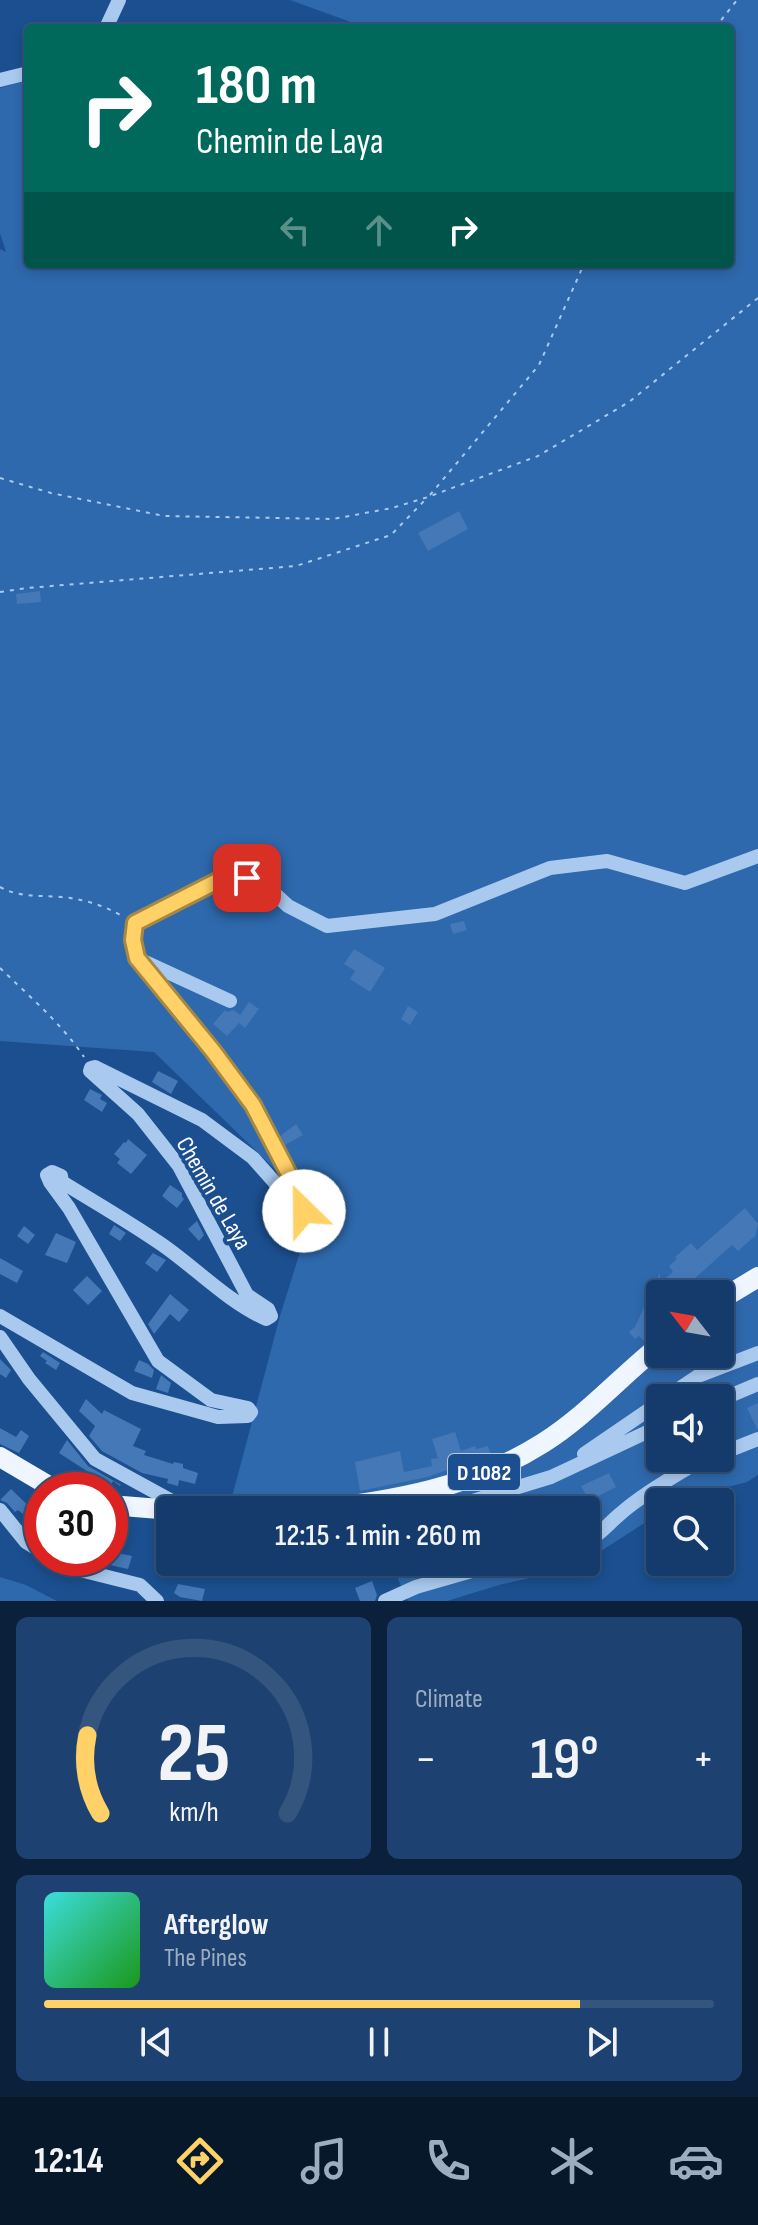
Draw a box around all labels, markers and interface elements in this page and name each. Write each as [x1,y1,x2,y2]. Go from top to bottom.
text: 180 m [196,53,317,120]
icon: right [64,56,168,160]
text: Chemin de Laya [196,121,384,164]
icon: left [273,208,317,252]
icon: ahead [357,208,401,252]
icon: right [441,208,485,252]
pin [213,844,281,912]
icon: arrive [225,856,269,900]
street label: Chemin de Laya [170,1132,257,1255]
position arrow [262,1169,346,1253]
north arrow [646,1280,734,1368]
map controls [646,1280,734,1576]
button: sound [646,1384,734,1472]
road number: D 1082 [448,1454,520,1490]
speed limit sign: 30 [24,1472,128,1576]
button: search [646,1488,734,1576]
text: 12:15 · 1 min · 260 m [275,1518,481,1554]
text: Climate [415,1684,483,1715]
text: 25 [157,1705,230,1805]
text: 19° [530,1724,599,1796]
text: − [415,1733,437,1786]
text: + [692,1733,714,1786]
text: km/h [169,1795,218,1830]
text: Afterglow [164,1907,269,1943]
text: The Pines [164,1943,247,1974]
icon: previous [134,2020,178,2064]
icon: pause [357,2020,401,2064]
icon: next [580,2020,624,2064]
icon: directions [172,2133,228,2189]
icon: music [296,2133,352,2189]
icon: phone [420,2133,476,2189]
icon: climate [544,2133,600,2189]
icon: car [668,2133,724,2189]
text: 12:14 [34,2140,104,2183]

